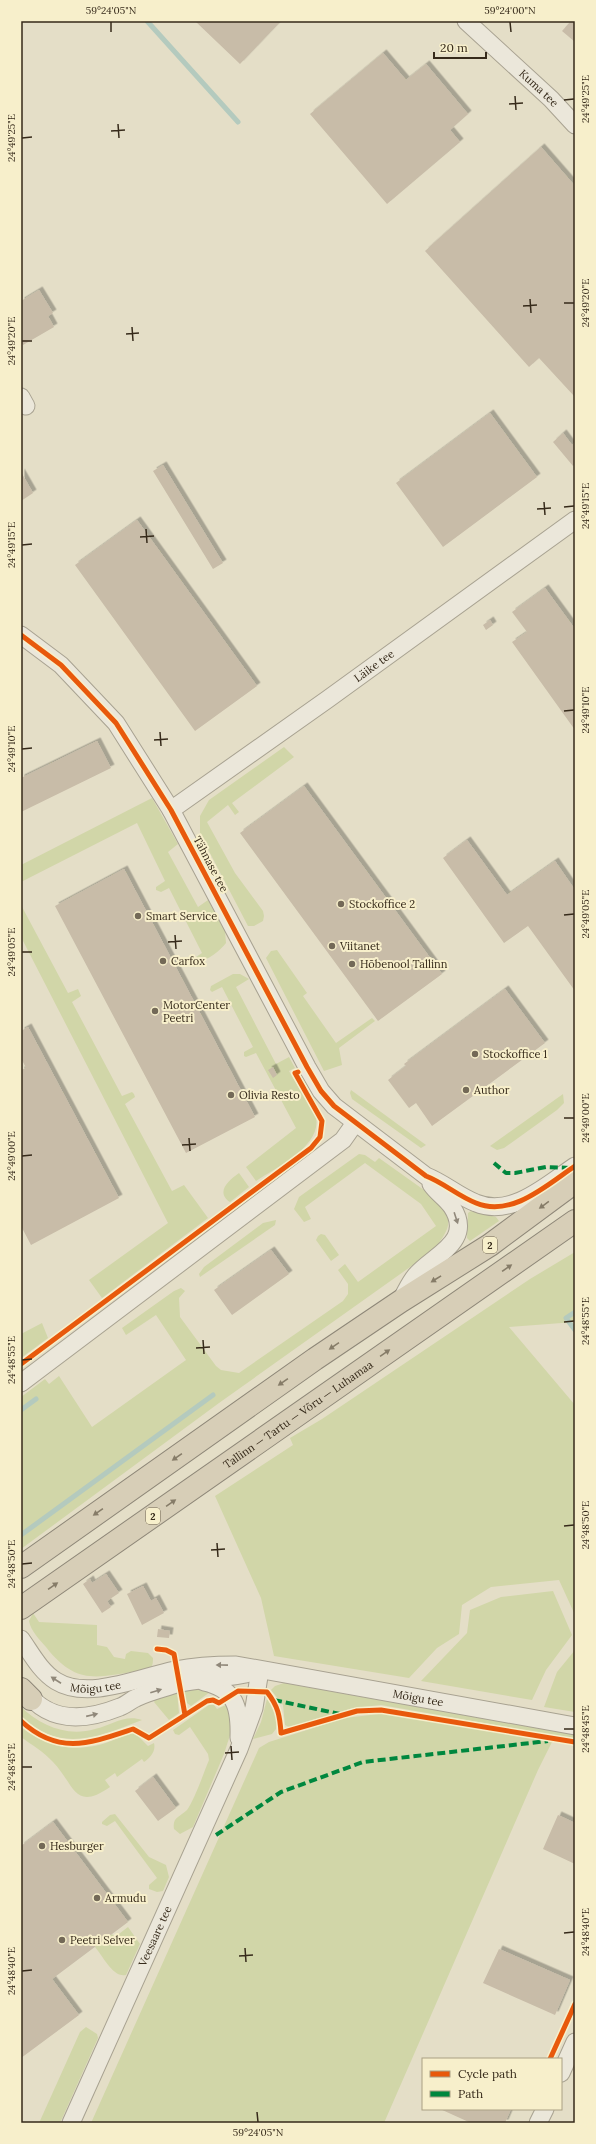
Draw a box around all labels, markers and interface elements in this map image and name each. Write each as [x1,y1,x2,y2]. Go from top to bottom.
text: 59°24'05"N [86,4,137,17]
text: 59°24'00"N [484,4,536,17]
scale bar [434,34,486,60]
text: 20 m [440,40,468,55]
street label: Kuma tee [516,66,562,110]
text: 24°49'25"E [579,75,592,123]
text: 24°49'25"E [5,114,18,162]
text: 24°49'20"E [579,279,592,327]
text: 24°49'20"E [5,317,18,365]
text: 24°49'15"E [579,483,592,529]
text: 24°49'15"E [5,522,18,568]
street label: Läike tee [351,646,397,685]
text: 24°49'10"E [579,687,592,733]
text: 24°49'10"E [5,726,18,772]
street label: Tähnase tee [190,834,232,894]
text: 24°49'05"E [579,890,592,938]
place label: Stockoffice 2 [349,897,415,911]
marker: Stockoffice 2 [336,899,346,909]
place label: Smart Service [146,909,217,923]
marker: Smart Service [133,911,143,921]
text: 24°49'05"E [5,928,18,976]
place label: Viitanet [339,939,381,953]
marker: Viitanet [327,941,337,951]
place label: Carfox [171,954,205,968]
marker: Carfox [158,956,168,966]
place label: Hõbenool Tallinn [360,957,448,971]
marker: Hõbenool Tallinn [347,959,357,969]
place label: MotorCenter Peetri [163,998,230,1025]
marker: MotorCenter Peetri [150,1006,160,1016]
place label: Stockoffice 1 [483,1047,547,1061]
marker: Stockoffice 1 [470,1049,480,1059]
place label: Author [473,1083,510,1097]
marker: Author [461,1085,471,1095]
place label: Olivia Resto [239,1088,300,1102]
marker: Olivia Resto [226,1090,236,1100]
text: 24°49'00"E [579,1093,592,1143]
text: 24°49'00"E [5,1131,18,1181]
one-way arrow [538,1201,549,1210]
one-way arrow [454,1212,460,1224]
road number: 2 [483,1237,497,1253]
one-way arrow [502,1264,513,1272]
one-way arrow [430,1275,442,1282]
text: 24°48'55"E [579,1297,592,1345]
text: 24°48'55"E [5,1336,18,1384]
one-way arrow [328,1343,340,1350]
one-way arrow [380,1349,391,1357]
street label: Tallinn — Tartu — Võru — Luhamaa [221,1357,376,1472]
one-way arrow [278,1378,288,1386]
one-way arrow [172,1453,182,1461]
one-way arrow [166,1499,176,1507]
text: 24°48'50"E [579,1501,592,1549]
one-way arrow [93,1508,104,1516]
road number: 2 [146,1508,160,1524]
text: 24°48'50"E [5,1540,18,1588]
one-way arrow [48,1582,58,1590]
one-way arrow [215,1662,228,1668]
one-way arrow [50,1677,62,1684]
street label: Mõigu tee [69,1677,122,1696]
street label: Mõigu tee [392,1686,445,1709]
one-way arrow [151,1688,163,1694]
text: 24°48'45"E [579,1705,592,1753]
one-way arrow [86,1711,98,1717]
text: 24°48'45"E [5,1743,18,1791]
place label: Hesburger [50,1839,104,1853]
marker: Hesburger [37,1841,47,1851]
place label: Armudu [104,1891,147,1905]
marker: Armudu [92,1893,102,1903]
street label: Veesaare tee [135,1904,175,1969]
text: 24°48'40"E [579,1908,592,1956]
place label: Peetri Selver [70,1933,135,1947]
marker: Peetri Selver [57,1935,67,1945]
text: 24°48'40"E [5,1947,18,1995]
legend [422,2058,562,2110]
text: Cycle path [458,2066,517,2081]
text: Path [458,2086,483,2101]
text: 59°24'05"N [233,2126,284,2139]

